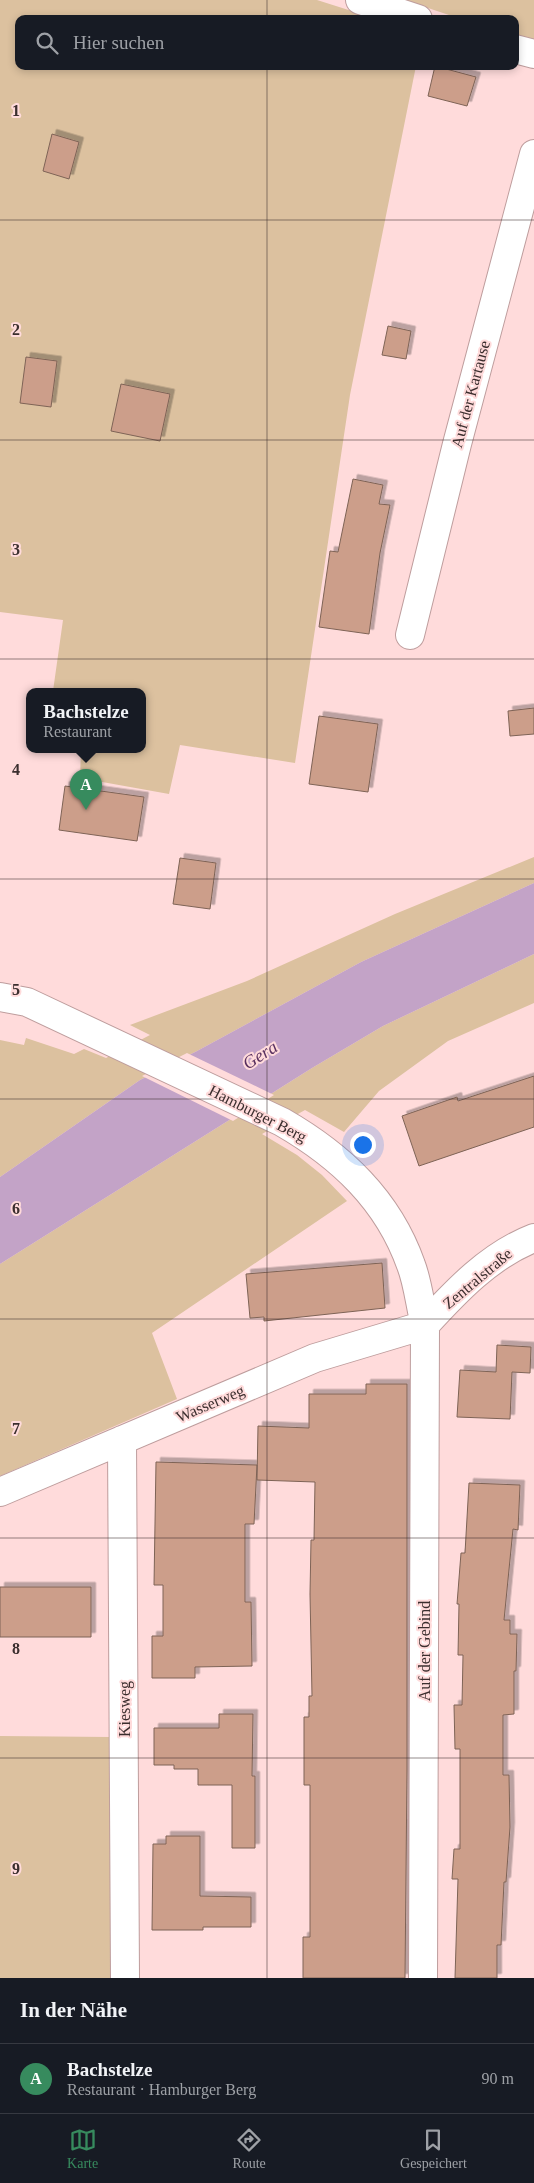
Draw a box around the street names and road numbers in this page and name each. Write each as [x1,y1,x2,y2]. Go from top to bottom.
street label: Auf der Kartause [448,339,493,450]
street label: Hamburger Berg [206,1081,309,1146]
street label: Zentralstraße [440,1245,515,1312]
street label: Wasserweg [174,1381,247,1426]
street label: Auf der Gebind [416,1601,433,1701]
street label: Kiesweg [116,1681,134,1737]

